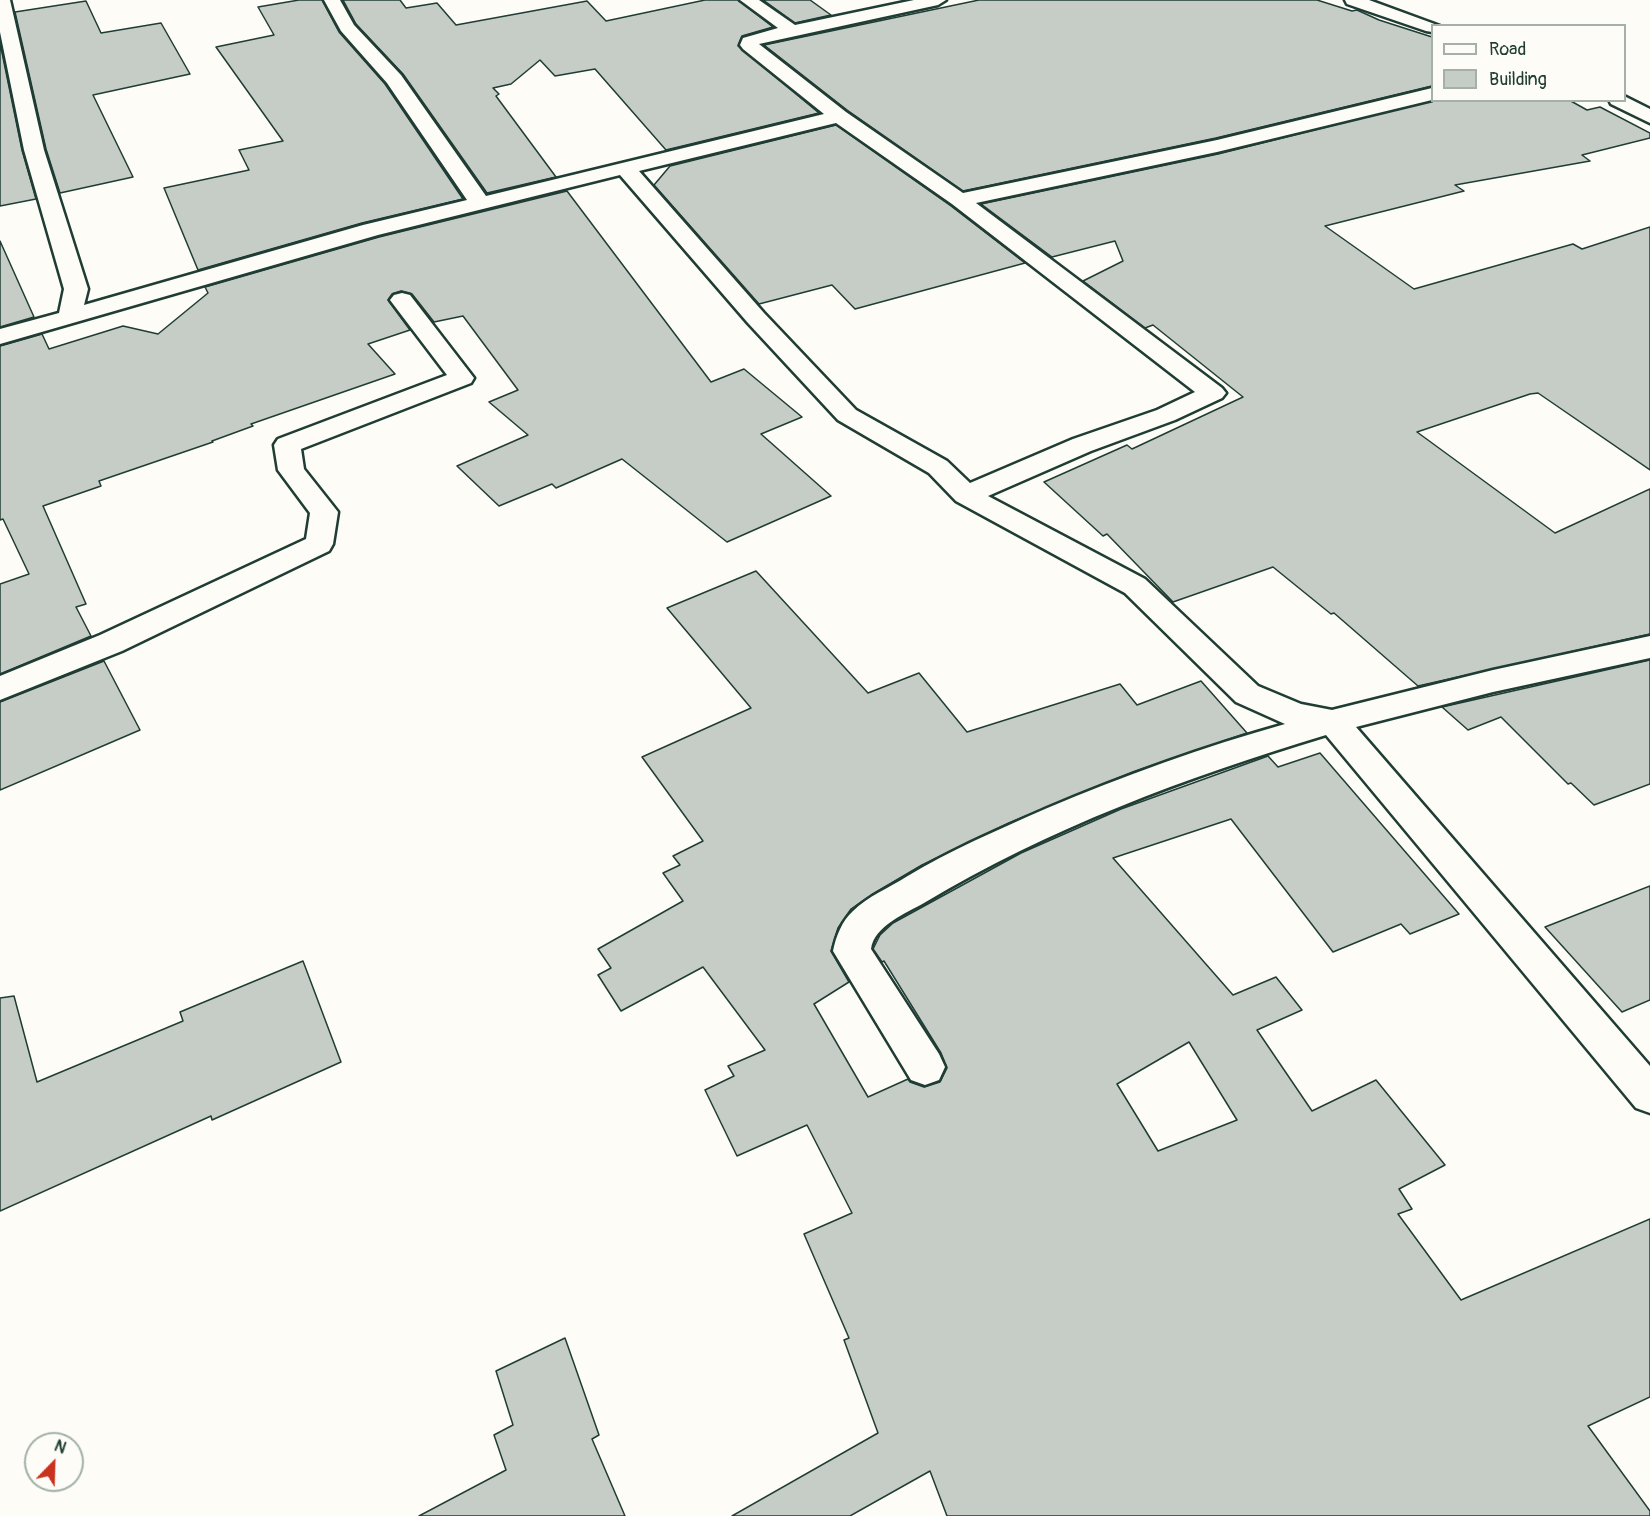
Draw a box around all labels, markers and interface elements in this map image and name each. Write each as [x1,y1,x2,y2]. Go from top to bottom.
legend [1431,24,1626,102]
text: Road [1489,38,1526,61]
text: Building [1489,68,1547,91]
north arrow [24,1432,84,1492]
text: N [51,1436,69,1459]

